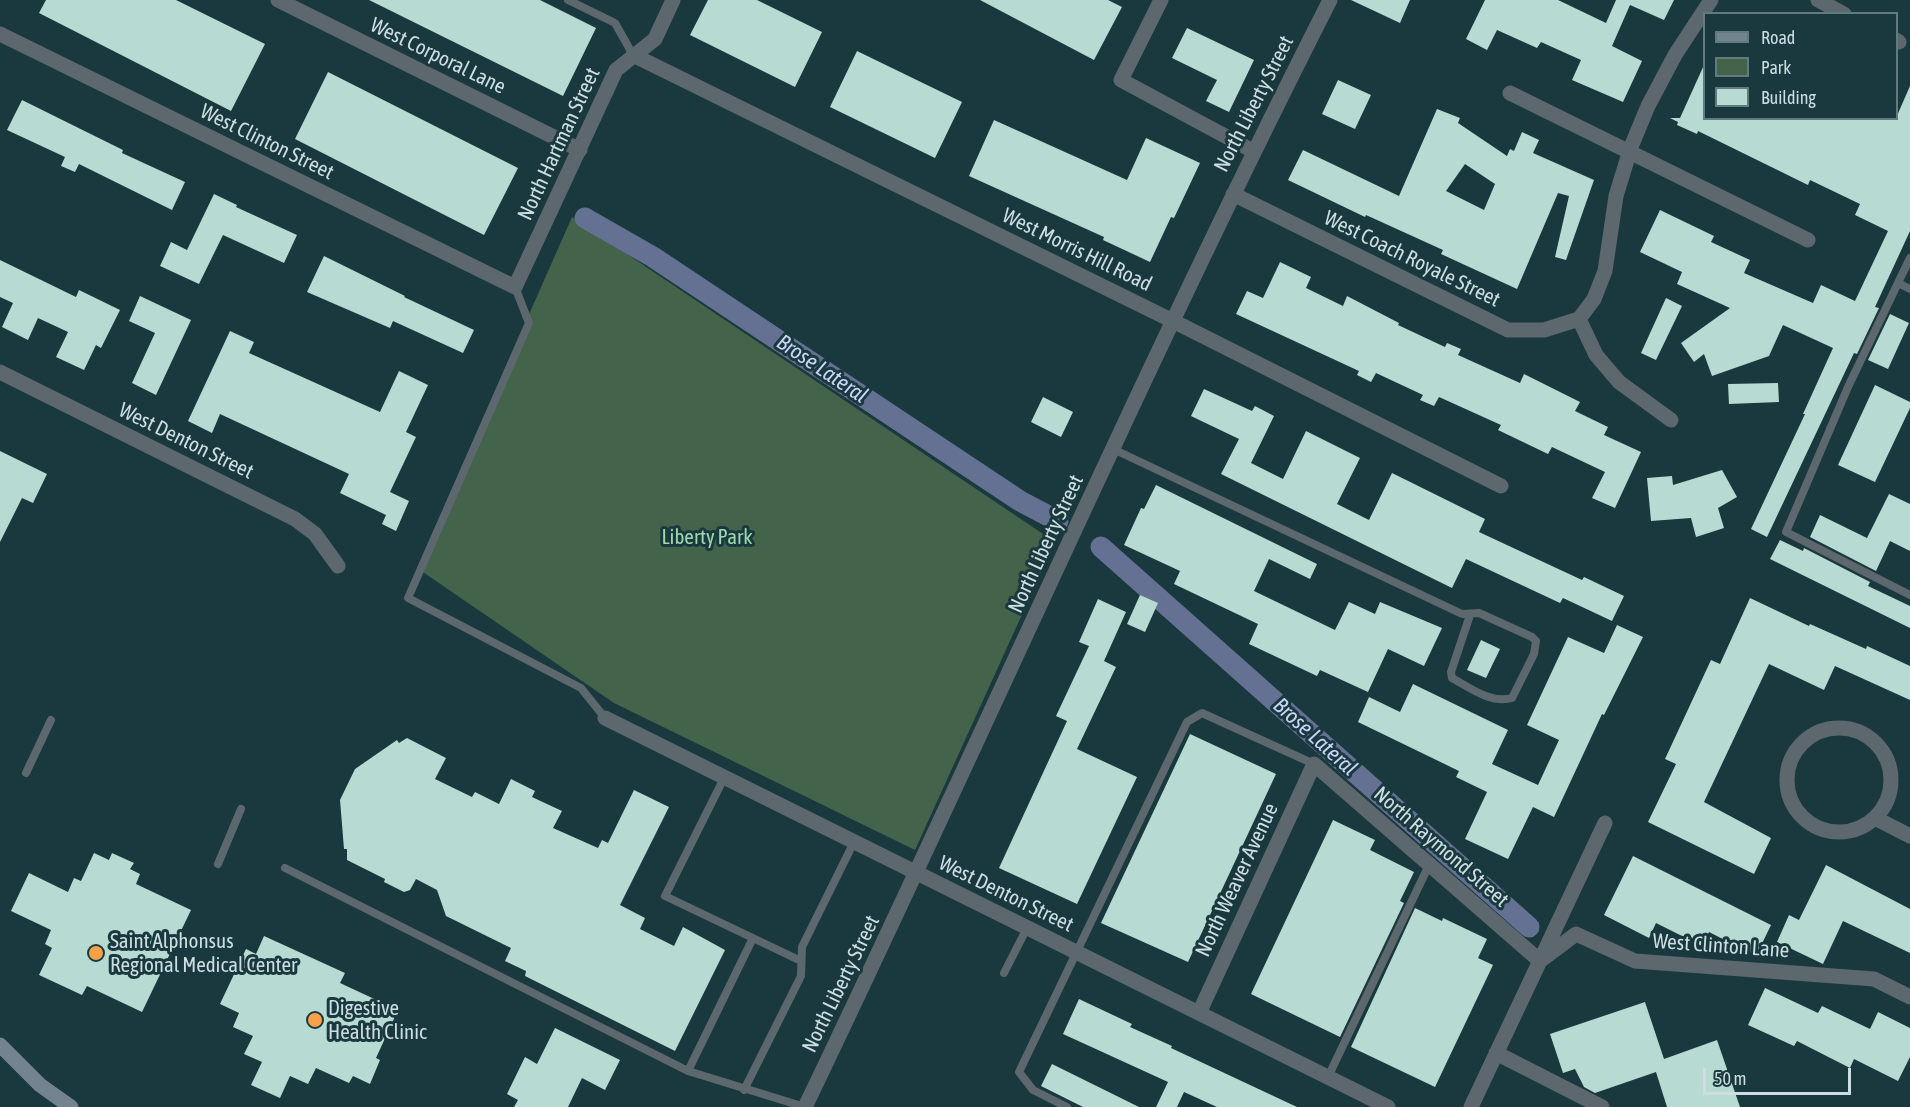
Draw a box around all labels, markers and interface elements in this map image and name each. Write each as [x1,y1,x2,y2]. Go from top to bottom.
street label: West Corporal Lane [366,12,510,100]
legend [1703,12,1898,120]
text: Road [1761,27,1795,48]
street label: North Liberty Street [1209,32,1299,176]
text: Park [1761,57,1791,78]
street label: North Hartman Street [513,64,605,224]
text: Building [1761,87,1816,108]
street label: West Clinton Street [196,99,338,185]
street label: West Morris Hill Road [998,203,1156,297]
street label: West Coach Royale Street [1320,205,1504,313]
water label: Brose Lateral [771,329,873,409]
street label: West Denton Street [115,398,257,484]
street label: North Liberty Street [1003,471,1089,617]
park label: Liberty Park [661,524,753,550]
water label: Brose Lateral [1267,692,1363,782]
street label: North Raymond Street [1368,782,1514,912]
street label: North Weaver Avenue [1190,799,1284,961]
street label: West Denton Street [935,851,1077,937]
street label: North Liberty Street [797,911,885,1057]
place label: Saint Alphonsus Regional Medical Center [110,928,297,978]
street label: West Clinton Lane [1652,929,1790,963]
marker: Saint Alphonsus Regional Medical Center [87,944,105,962]
place label: Digestive Health Clinic [328,995,427,1045]
marker: Digestive Health Clinic [306,1011,324,1029]
scale bar [1706,1056,1854,1094]
text: 50 m [1714,1068,1746,1089]

